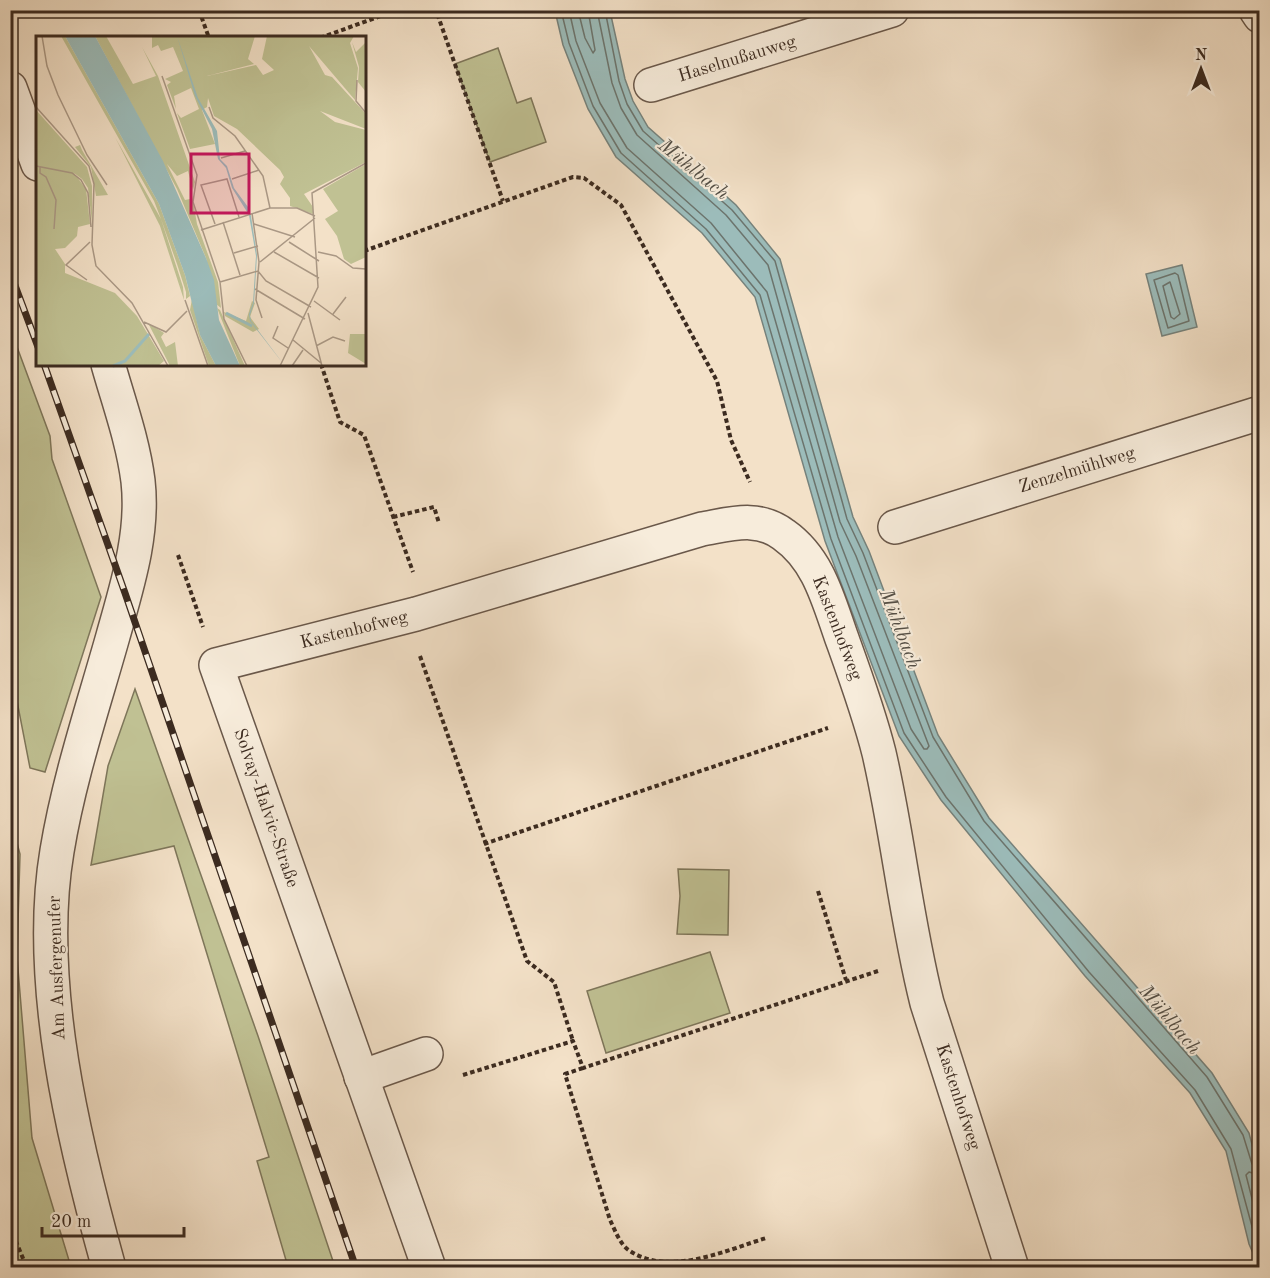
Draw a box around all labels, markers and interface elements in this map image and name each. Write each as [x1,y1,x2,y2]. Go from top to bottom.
street label: Haselnußauweg [676,32,798,86]
inset map [36,36,366,366]
north arrow [1171,39,1231,99]
text: N [1195,48,1208,64]
water label: Mühlbach [653,135,732,204]
street label: Zenzelmühlweg [1017,444,1137,496]
street label: Kastenhofweg [809,573,865,683]
water label: Mühlbach [874,585,923,672]
street label: Kastenhofweg [298,608,410,652]
street label: Solvay-Halvic-Straße [230,726,302,890]
street label: Am Ausfergenufer [45,895,69,1041]
water label: Mühlbach [1134,980,1204,1059]
street label: Kastenhofweg [932,1042,984,1153]
scale bar [42,1200,184,1238]
text: 20 m [51,1213,91,1231]

